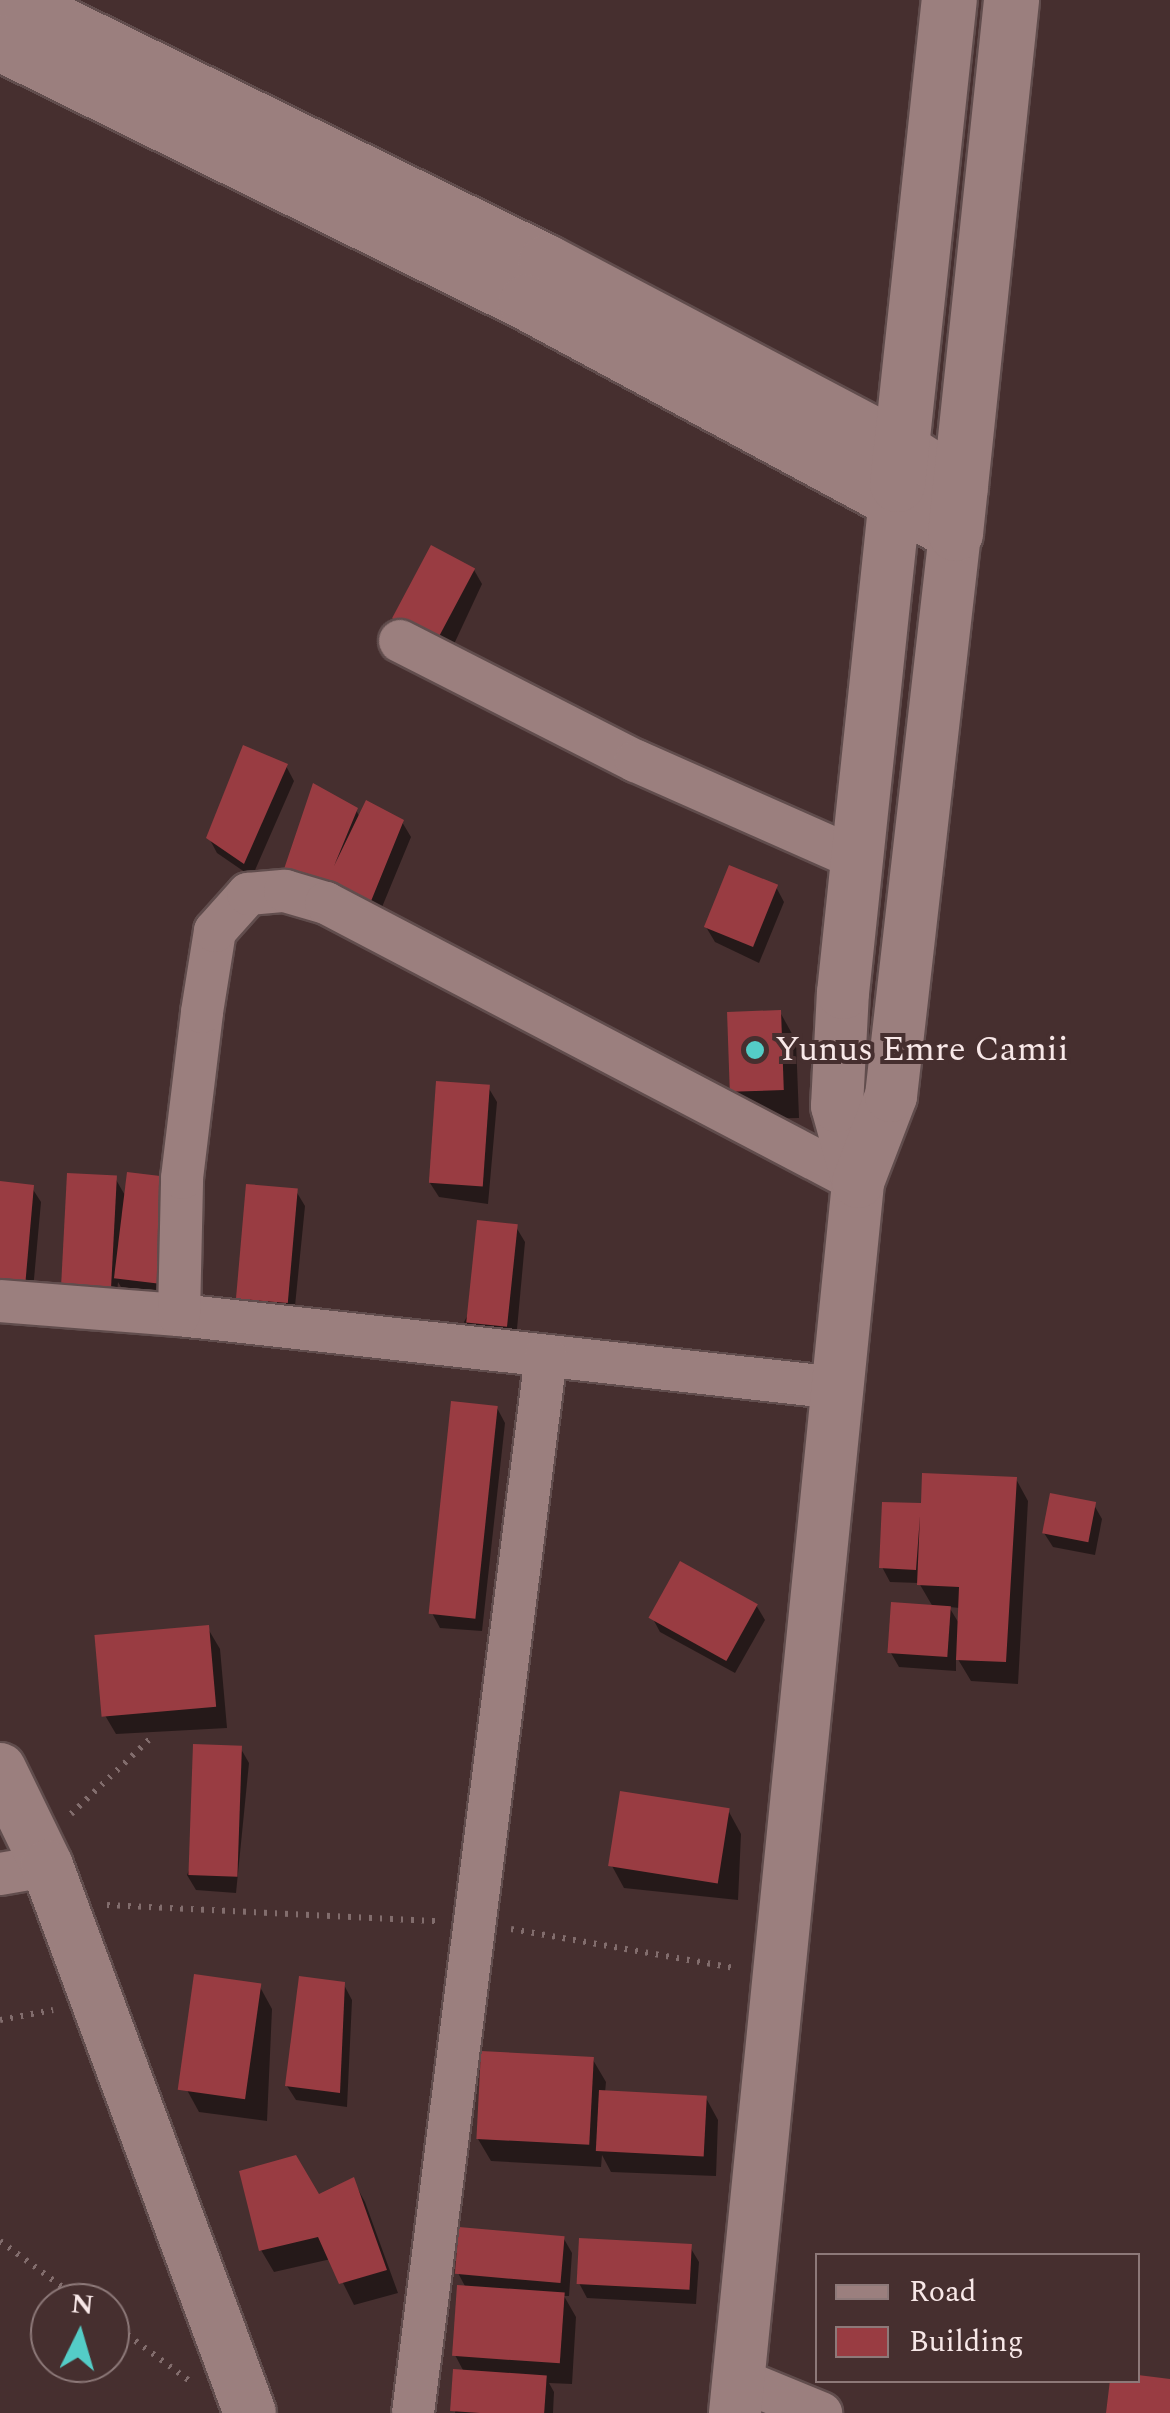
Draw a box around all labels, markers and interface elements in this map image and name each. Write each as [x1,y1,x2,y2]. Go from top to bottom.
place label: Yunus Emre Camii [775,1029,1069,1071]
marker: Yunus Emre Camii [744,1039,766,1061]
legend [815,2253,1140,2383]
text: Road [909,2269,977,2315]
text: N [69,2282,96,2327]
north arrow [30,2283,130,2383]
text: Building [909,2319,1024,2365]

